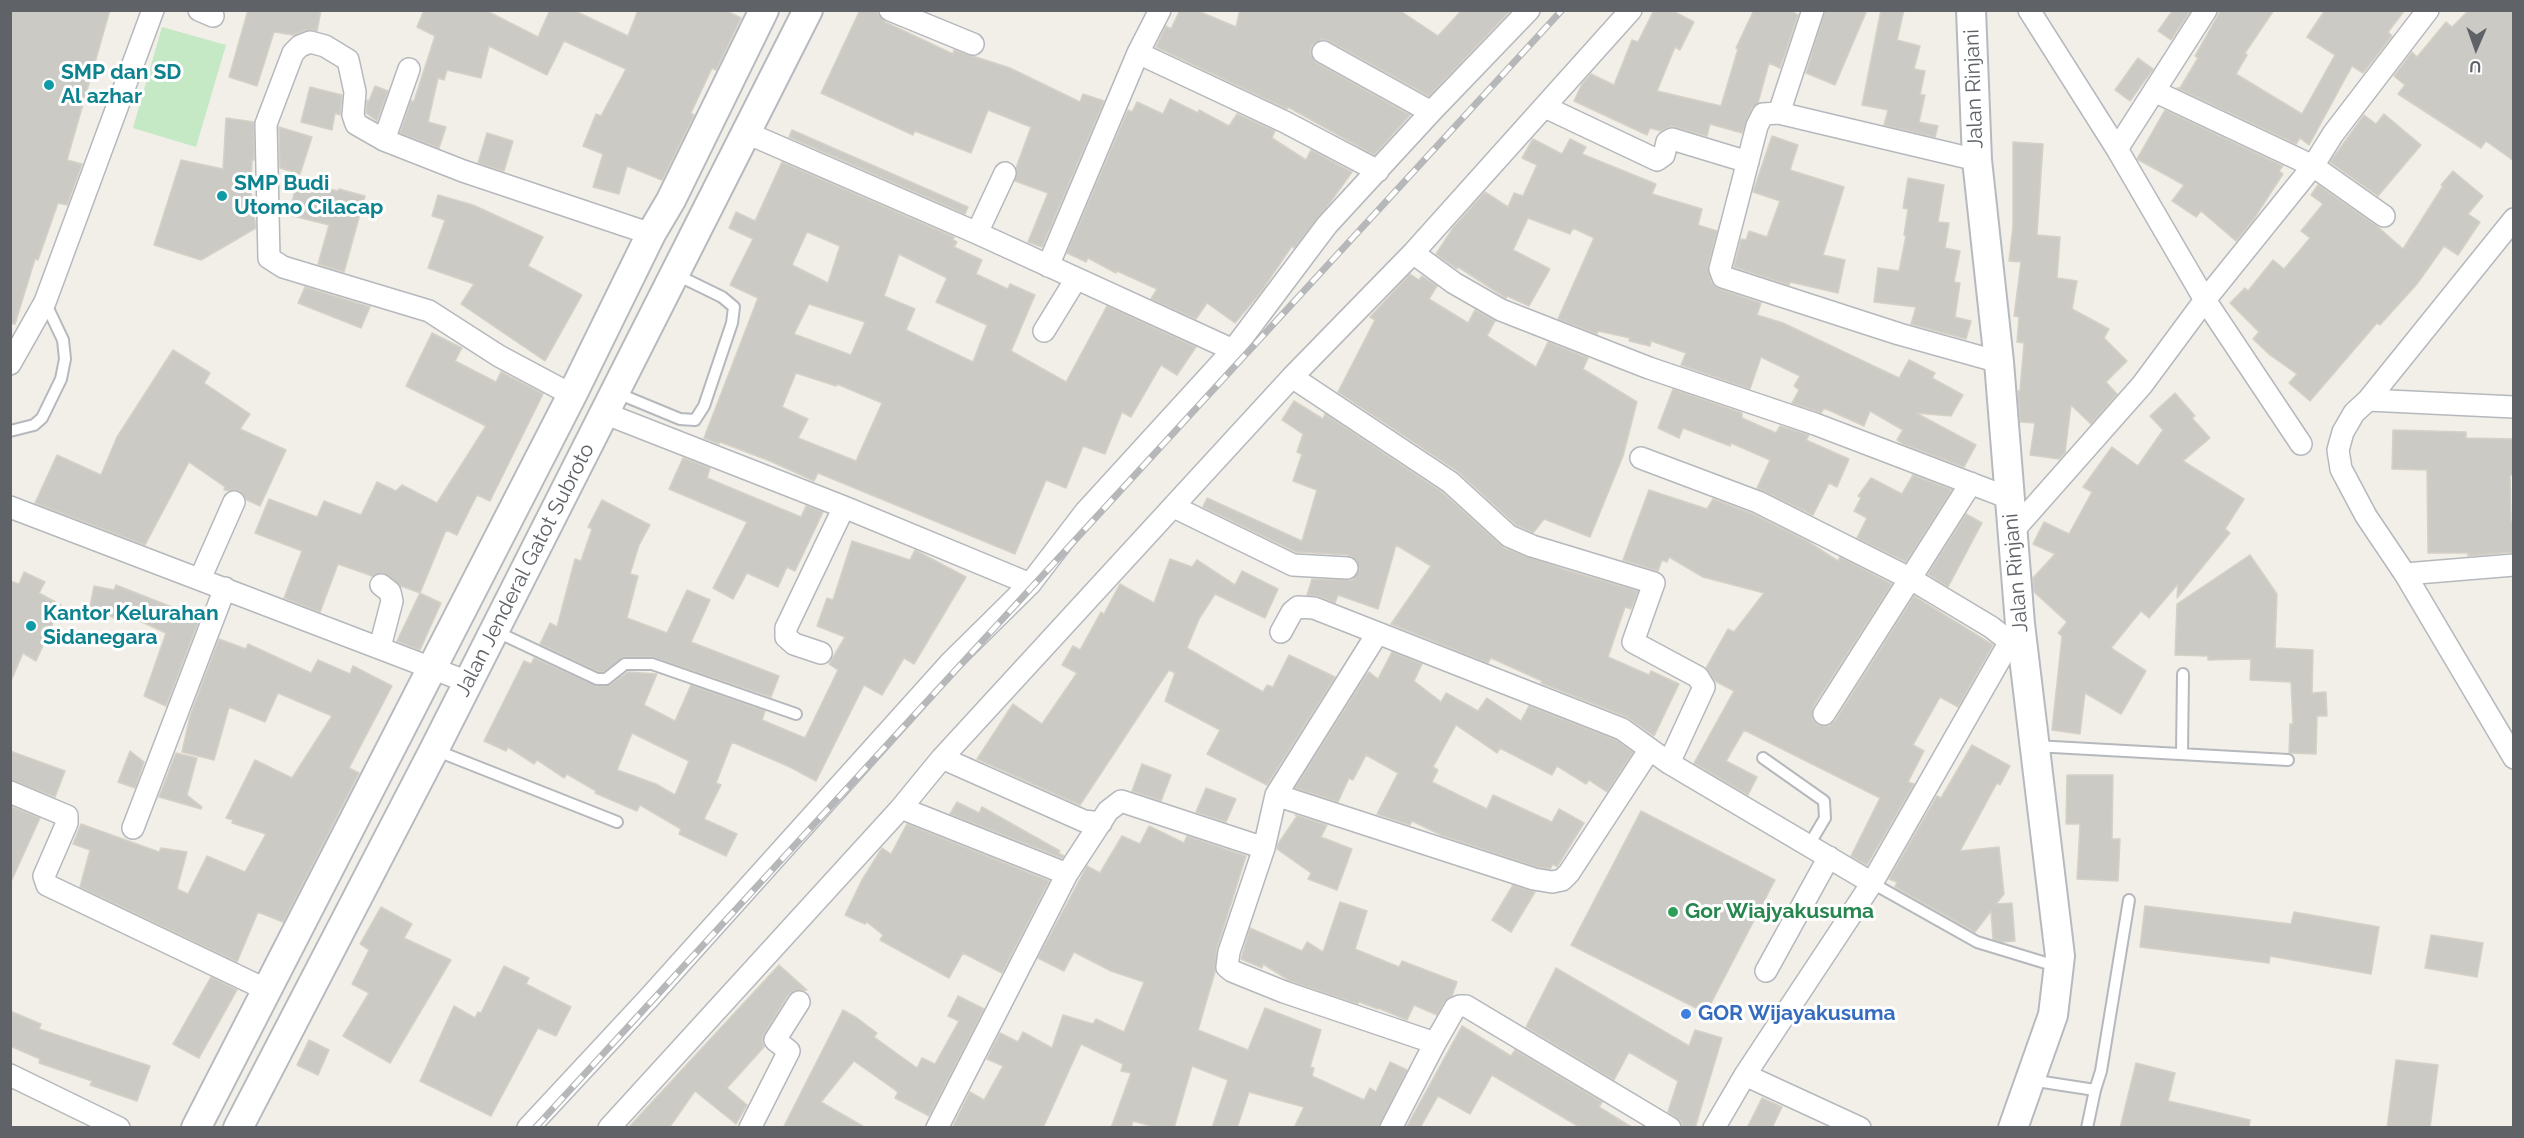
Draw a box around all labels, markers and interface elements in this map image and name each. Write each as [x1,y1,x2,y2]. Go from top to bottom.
north arrow [2446,18,2506,78]
street label: Jalan Rinjani [1959,29,1989,149]
text: U [2469,57,2482,76]
place label: SMP dan SD Al azhar [61,60,181,110]
marker: SMP dan SD Al azhar [42,78,56,92]
place label: SMP Budi Utomo Cilacap [234,171,383,221]
marker: SMP Budi Utomo Cilacap [215,189,229,203]
street label: Jalan Jenderal Gatot Subroto [450,439,600,701]
street label: Jalan Rinjani [1998,512,2034,634]
place label: Kantor Kelurahan Sidanegara [43,601,219,651]
marker: Kantor Kelurahan Sidanegara [24,619,38,633]
place label: Gor Wiajyakusuma [1685,899,1874,925]
marker: Gor Wiajyakusuma [1666,905,1680,919]
place label: GOR Wijayakusuma [1698,1001,1896,1027]
marker: GOR Wijayakusuma [1679,1007,1693,1021]

